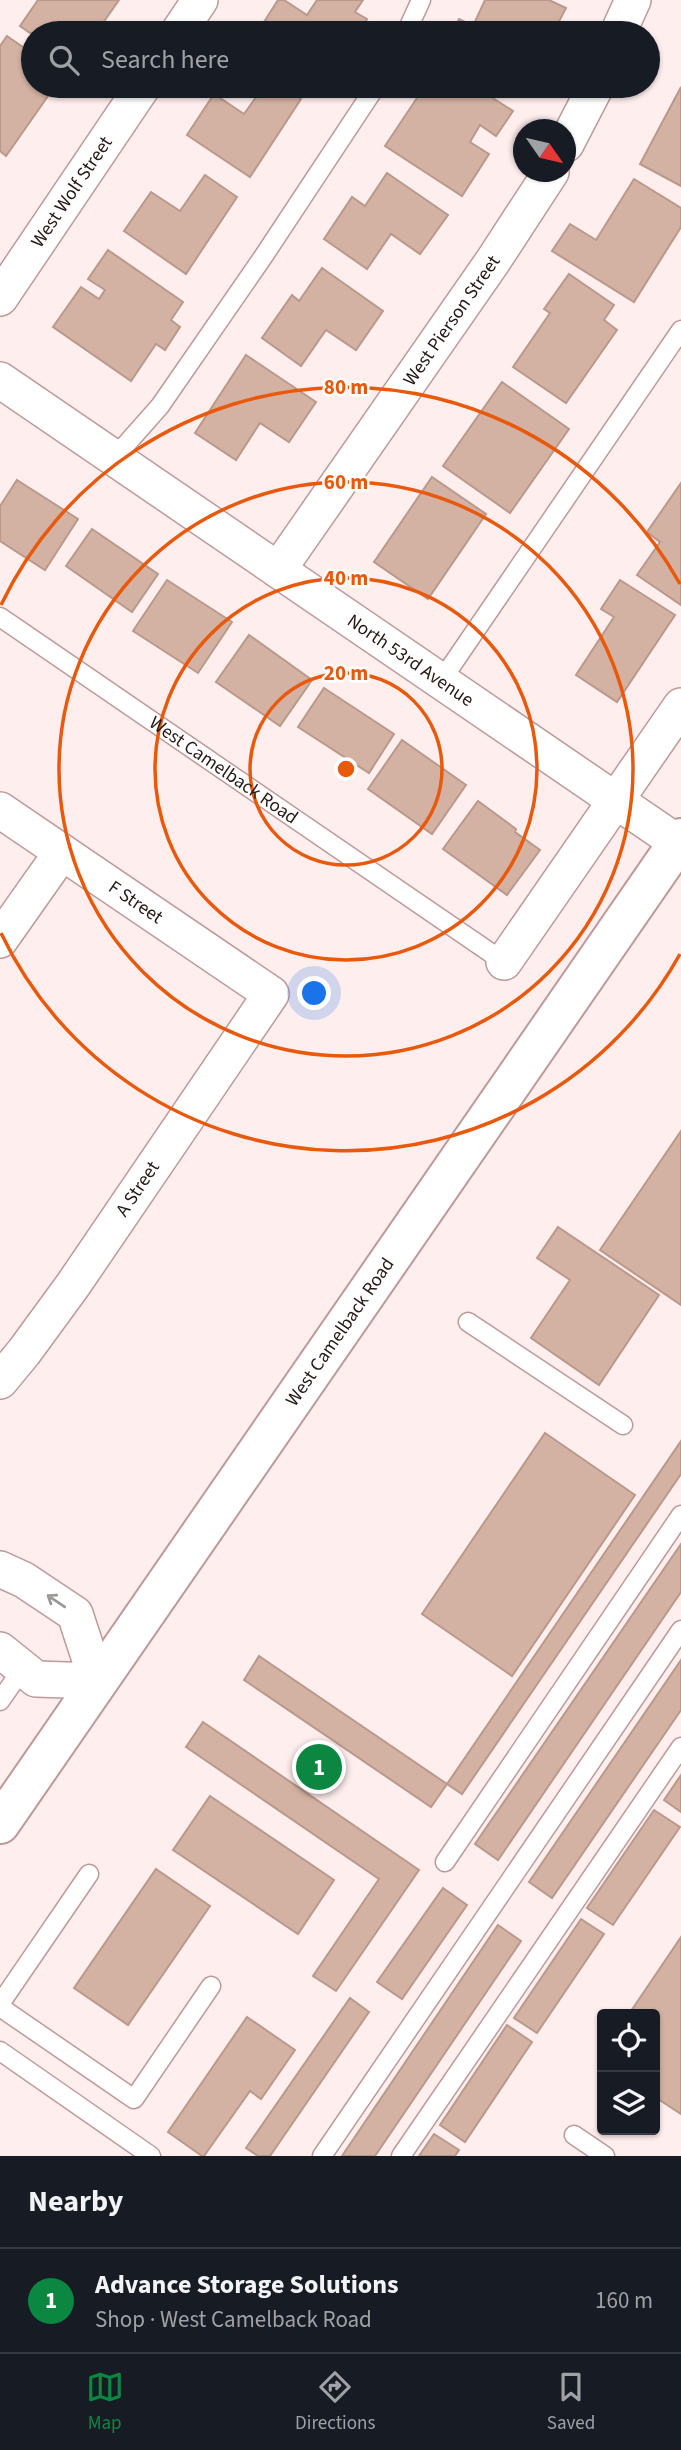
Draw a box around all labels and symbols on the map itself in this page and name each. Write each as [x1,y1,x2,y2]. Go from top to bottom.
north arrow [513,119,576,182]
street label: West Wolf Street [24,130,119,253]
street label: West Pierson Street [397,249,507,391]
text: 80 m [324,372,368,402]
text: 60 m [324,467,368,497]
text: 40 m [324,563,368,593]
street label: North 53rd Avenue [342,607,479,713]
text: 20 m [324,658,368,688]
street label: West Camelback Road [144,709,304,831]
centre of rings [334,757,358,781]
street label: F Street [103,874,169,931]
your location [297,976,331,1010]
street label: A Street [110,1155,167,1222]
street label: West Camelback Road [279,1252,401,1412]
one-way arrow [47,1594,66,1609]
pin: 1 [296,1741,342,1793]

